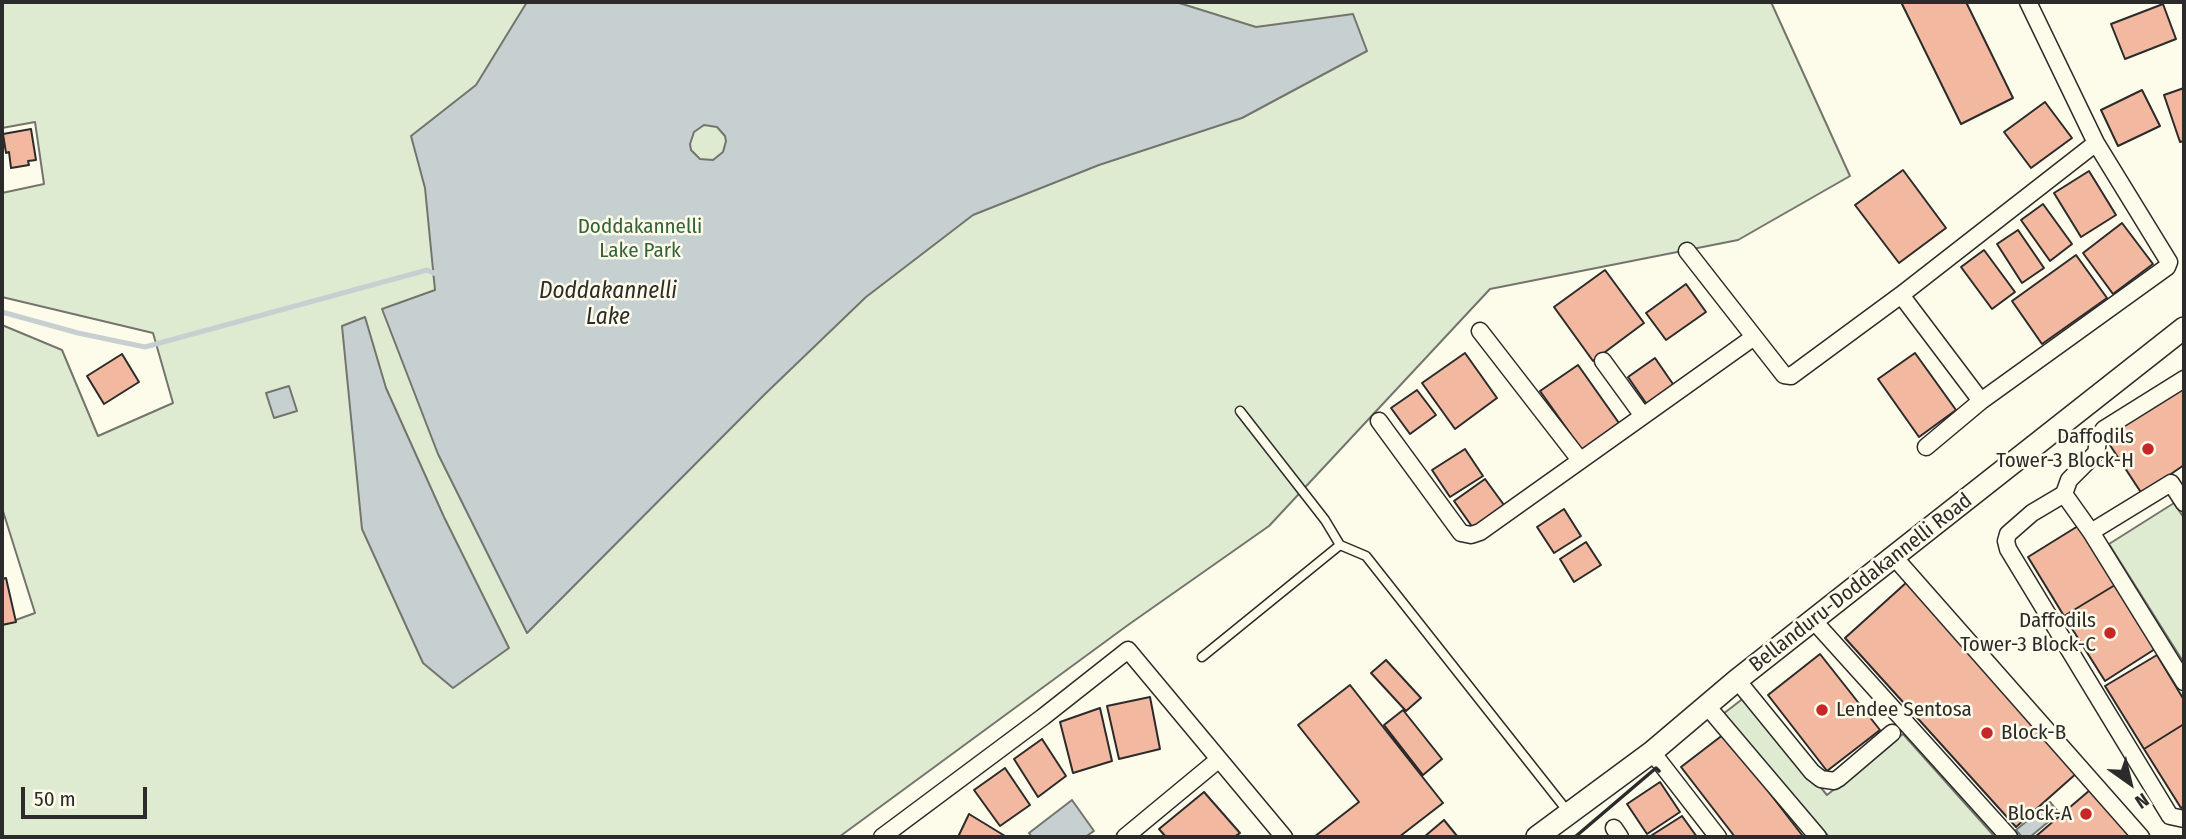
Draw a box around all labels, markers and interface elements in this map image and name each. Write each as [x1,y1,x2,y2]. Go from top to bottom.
park label: Doddakannelli Lake Park [578,214,702,264]
water label: Doddakannelli Lake [539,278,677,332]
place label: Daffodils Tower-3 Block-H [1996,424,2134,474]
marker: Daffodils Tower-3 Block-H [2140,441,2156,457]
street label: Bellanduru-Doddakannelli Road [1745,488,1977,678]
place label: Daffodils Tower-3 Block-C [1960,608,2096,658]
marker: Daffodils Tower-3 Block-C [2102,625,2118,641]
place label: Lendee Sentosa [1836,697,1972,723]
marker: Lendee Sentosa [1814,702,1830,718]
place label: Block-B [2001,720,2066,746]
marker: Block-B [1979,725,1995,741]
north arrow [2095,748,2165,818]
scale bar [24,772,150,816]
text: 50 m [34,786,76,812]
text: N [2131,788,2153,814]
place label: Block-A [2007,801,2072,827]
marker: Block-A [2078,806,2094,822]

